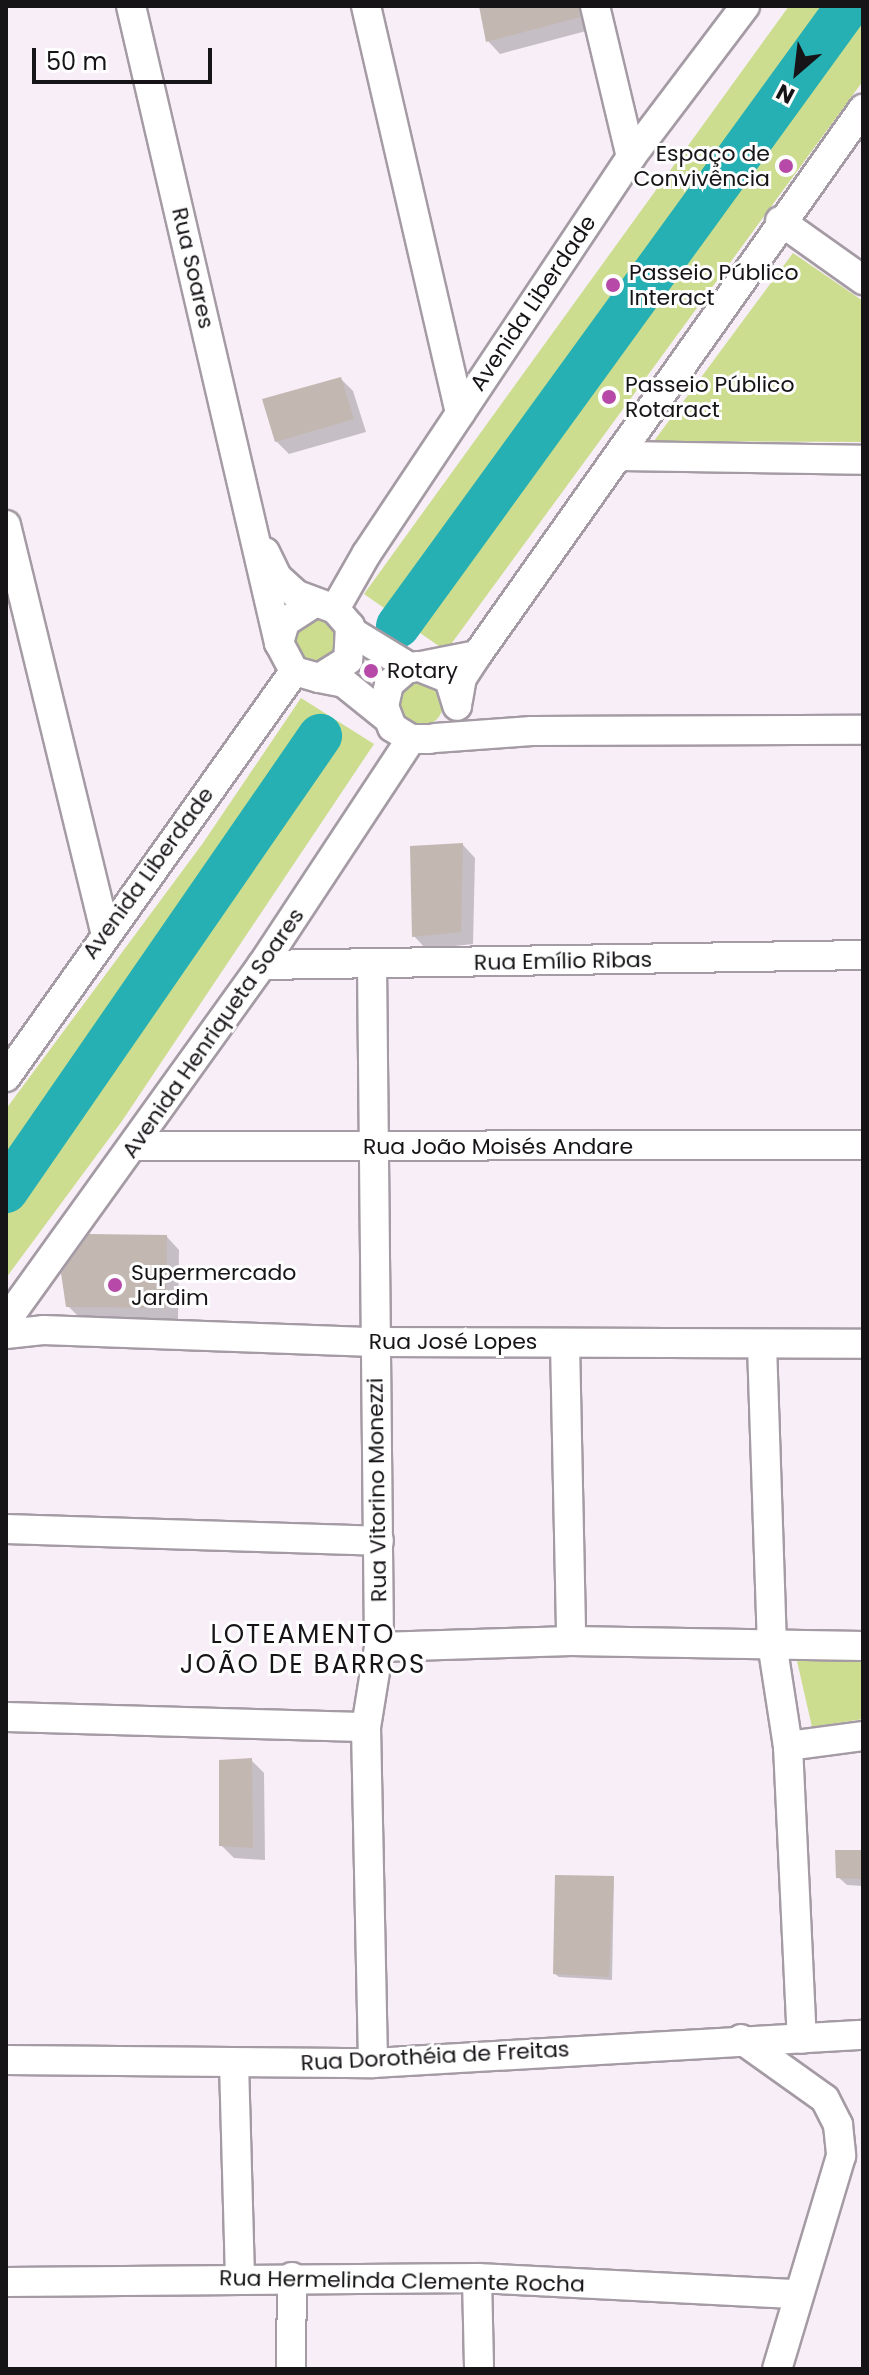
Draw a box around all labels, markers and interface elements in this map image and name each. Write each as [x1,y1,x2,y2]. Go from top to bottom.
scale bar [36,32,216,82]
north arrow [757,32,837,112]
text: 50 m [46,45,107,78]
text: N [771,76,800,111]
place label: Espaço de Convivência [633,140,770,192]
marker: Espaço de Convivência [777,157,795,175]
street label: Rua Soares [166,205,220,331]
street label: Avenida Liberdade [465,210,601,396]
place label: Passeio Público Interact [629,259,799,310]
marker: Passeio Público Interact [604,276,622,294]
place label: Passeio Público Rotaract [625,371,795,422]
marker: Passeio Público Rotaract [600,388,618,406]
place label: Rotary [387,658,458,684]
marker: Rotary [362,662,380,680]
street label: Avenida Liberdade [77,782,219,964]
street label: Avenida Henriqueta Soares [116,903,310,1163]
street label: Rua Emílio Ribas [474,946,652,976]
street label: Rua João Moisés Andare [363,1134,633,1160]
place label: Supermercado Jardim [131,1259,296,1310]
marker: Supermercado Jardim [106,1276,124,1294]
street label: Rua José Lopes [369,1329,537,1355]
street label: Rua Vitorino Monezzi [362,1378,392,1602]
district label: LOTEAMENTO JOÃO DE BARROS [180,1619,426,1680]
street label: Rua Dorothéia de Freitas [300,2036,570,2076]
street label: Rua Hermelinda Clemente Rocha [219,2265,585,2297]

